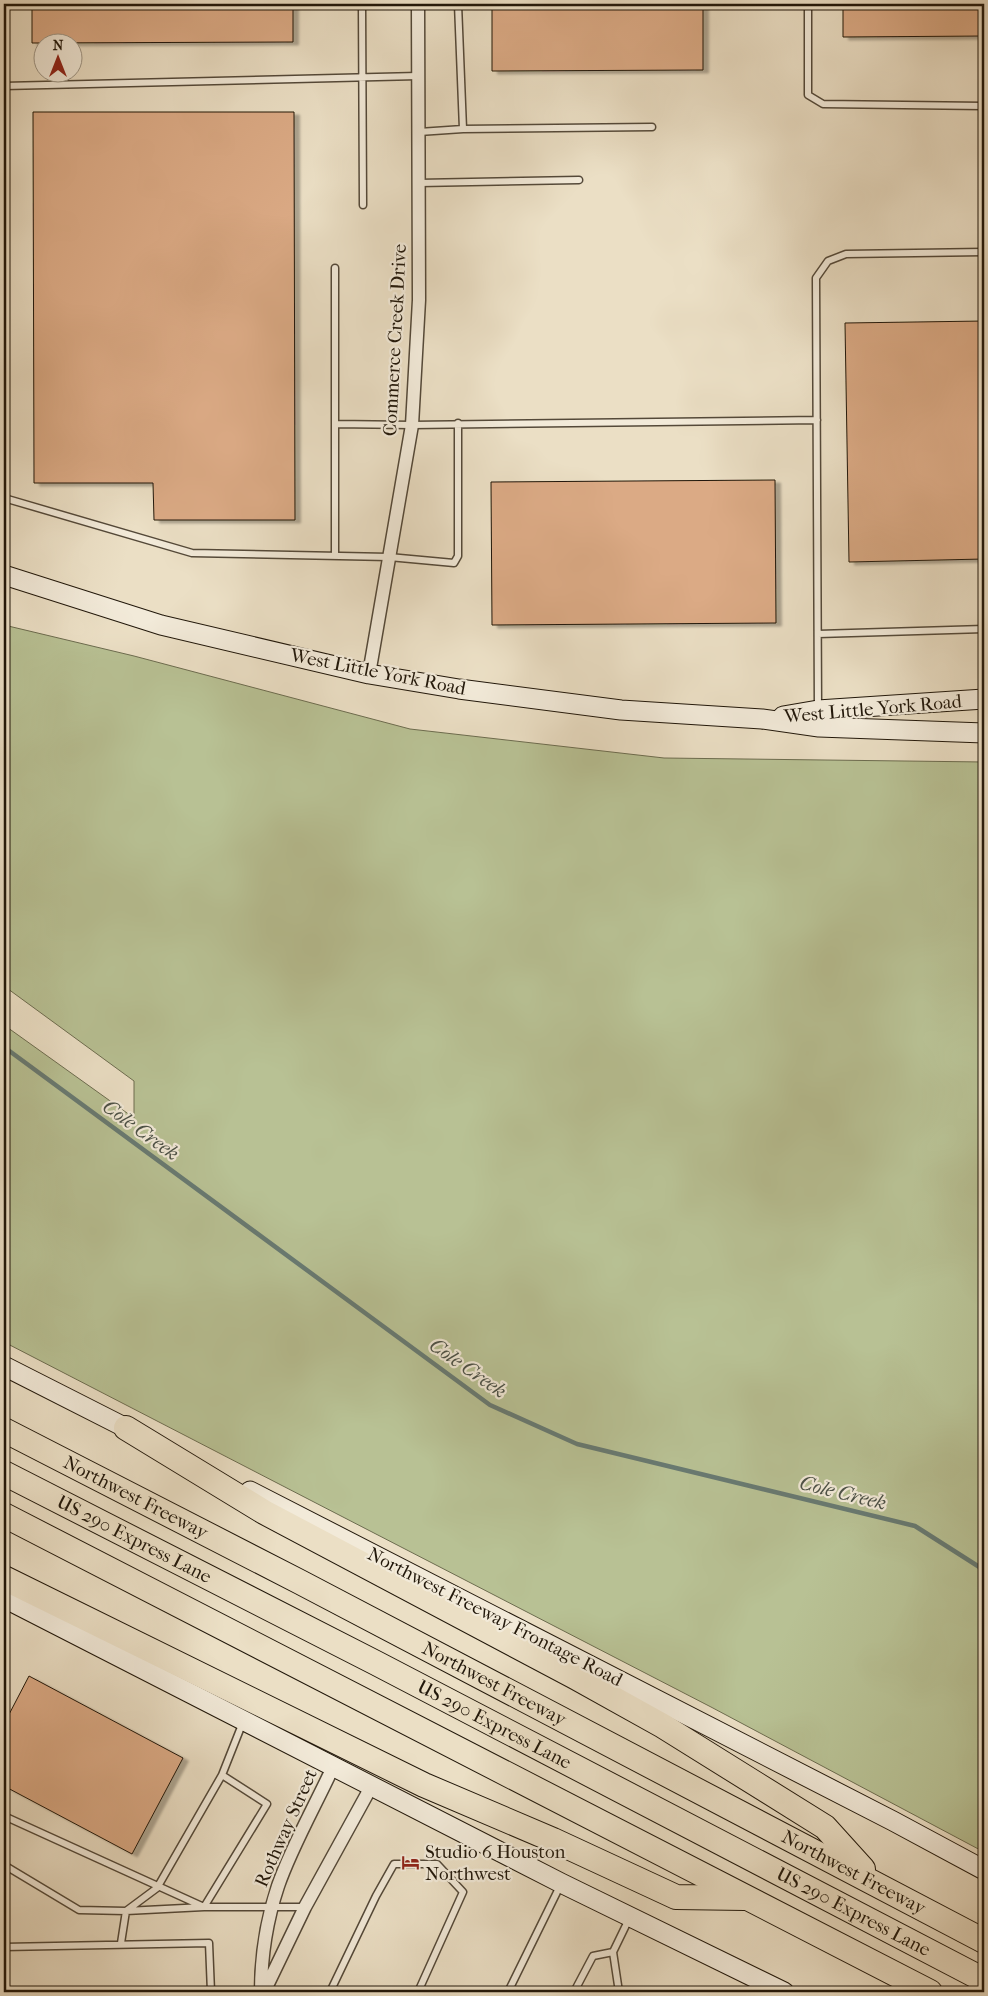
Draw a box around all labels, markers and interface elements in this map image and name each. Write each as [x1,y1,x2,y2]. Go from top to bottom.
north arrow [32,32,82,82]
text: N [53,37,64,54]
street label: Commerce Creek Drive [379,243,411,437]
street label: West Little York Road [287,644,468,700]
street label: West Little York Road [782,690,964,728]
water label: Cole Creek [98,1095,184,1165]
water label: Cole Creek [425,1333,511,1403]
street label: Northwest Freeway [60,1451,212,1544]
water label: Cole Creek [797,1471,889,1515]
street label: US 290 Express Lane [53,1491,215,1588]
street label: Northwest Freeway Frontage Road [364,1543,626,1691]
street label: Northwest Freeway [419,1637,571,1731]
street label: US 290 Express Lane [413,1675,575,1774]
street label: Rothway Street [250,1765,322,1890]
street label: Northwest Freeway [778,1826,930,1920]
place label: Studio 6 Houston Northwest [425,1841,566,1885]
hotel icon: Studio 6 Houston Northwest [401,1853,421,1873]
street label: US 290 Express Lane [772,1863,934,1961]

